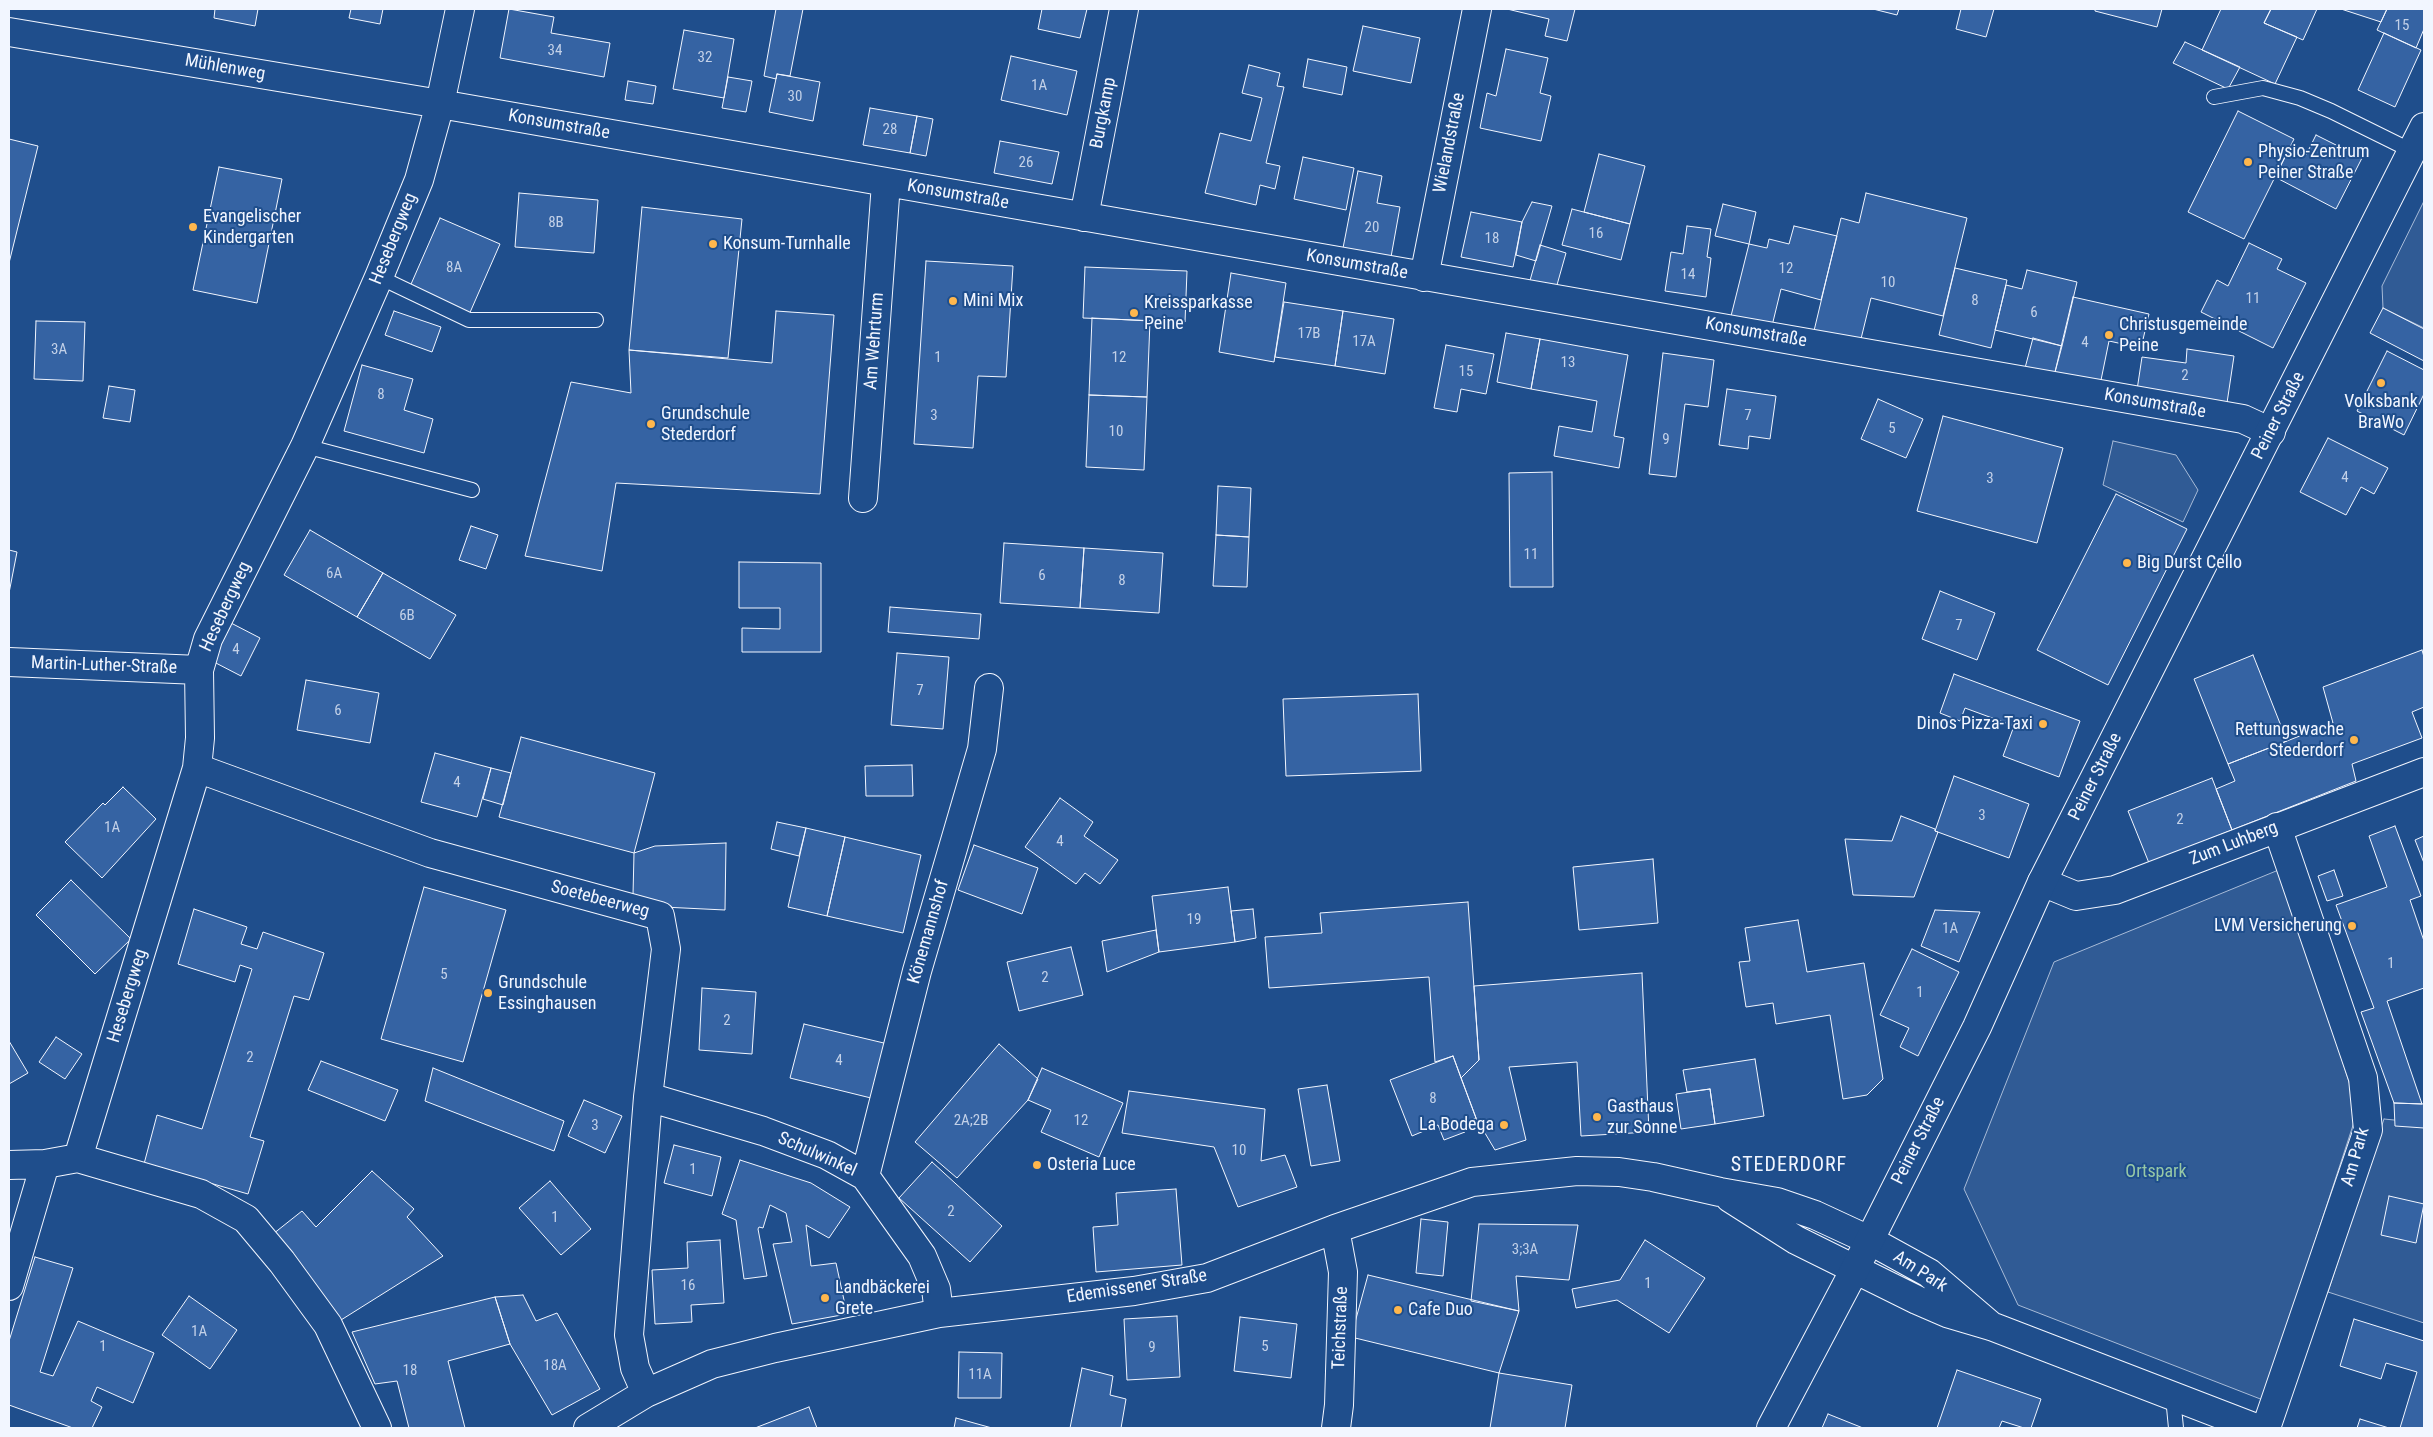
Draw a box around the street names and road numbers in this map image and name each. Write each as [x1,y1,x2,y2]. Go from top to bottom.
street label: Mühlenweg [183,50,267,86]
street label: Burgkamp [1087,76,1121,150]
street label: Wielandstraße [1430,91,1470,195]
street label: Konsumstraße [506,105,612,145]
street label: Konsumstraße [905,175,1011,215]
street label: Hesebergweg [366,190,422,288]
street label: Konsumstraße [1304,245,1410,285]
street label: Am Wehrturm [861,292,889,390]
street label: Konsumstraße [1703,313,1809,353]
street label: Peiner Straße [2248,369,2310,463]
street label: Konsumstraße [2102,384,2208,424]
street label: Hesebergweg [196,559,256,655]
street label: Martin-Luther-Straße [31,653,177,679]
street label: Peiner Straße [2065,730,2127,824]
street label: Zum Luhberg [2187,817,2281,871]
street label: Soetebeerweg [548,877,652,923]
street label: Könemannshof [904,878,954,986]
street label: Hesebergweg [104,947,152,1045]
street label: Peiner Straße [1888,1094,1950,1188]
street label: Am Park [2337,1125,2375,1189]
street label: Schulwinkel [774,1128,860,1182]
street label: Am Park [1889,1247,1951,1297]
street label: Edemissener Straße [1065,1265,1209,1309]
street label: Teichstraße [1329,1286,1353,1370]

